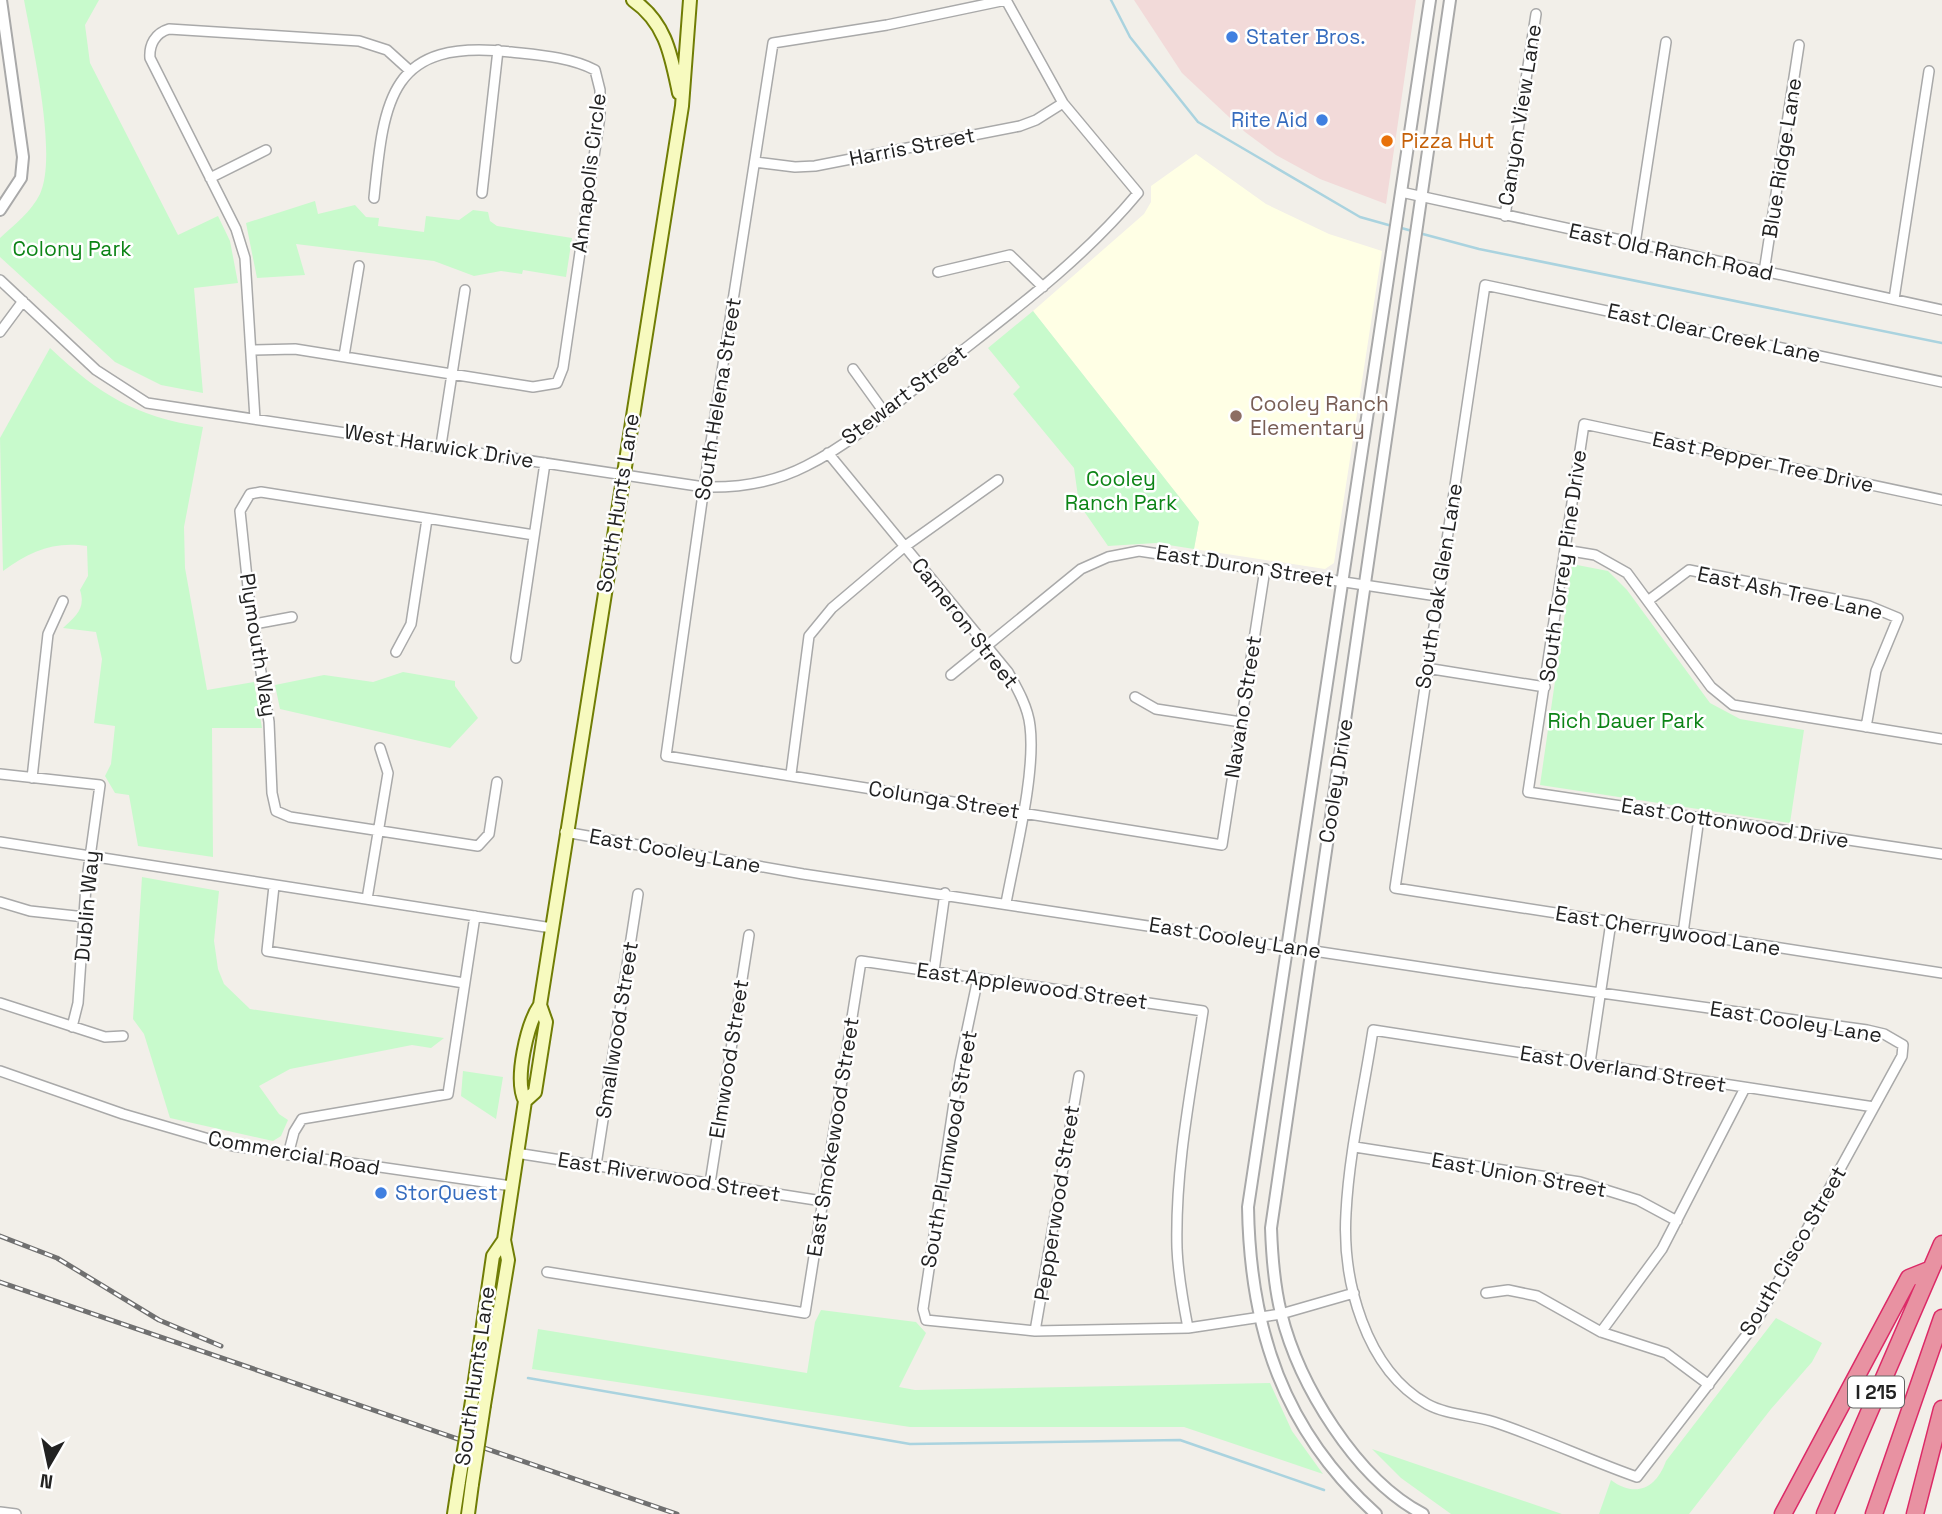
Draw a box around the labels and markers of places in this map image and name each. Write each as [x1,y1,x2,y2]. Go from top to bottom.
place label: Stater Bros. [1246,23,1366,50]
marker: Stater Bros. [1224,29,1240,45]
place label: Rite Aid [1231,106,1308,133]
marker: Rite Aid [1314,112,1330,128]
place label: Pizza Hut [1401,127,1494,154]
marker: Pizza Hut [1379,133,1395,149]
place label: Cooley Ranch Elementary [1250,390,1389,441]
marker: Cooley Ranch Elementary [1228,408,1244,424]
place label: StorQuest [395,1179,498,1206]
marker: StorQuest [373,1185,389,1201]

